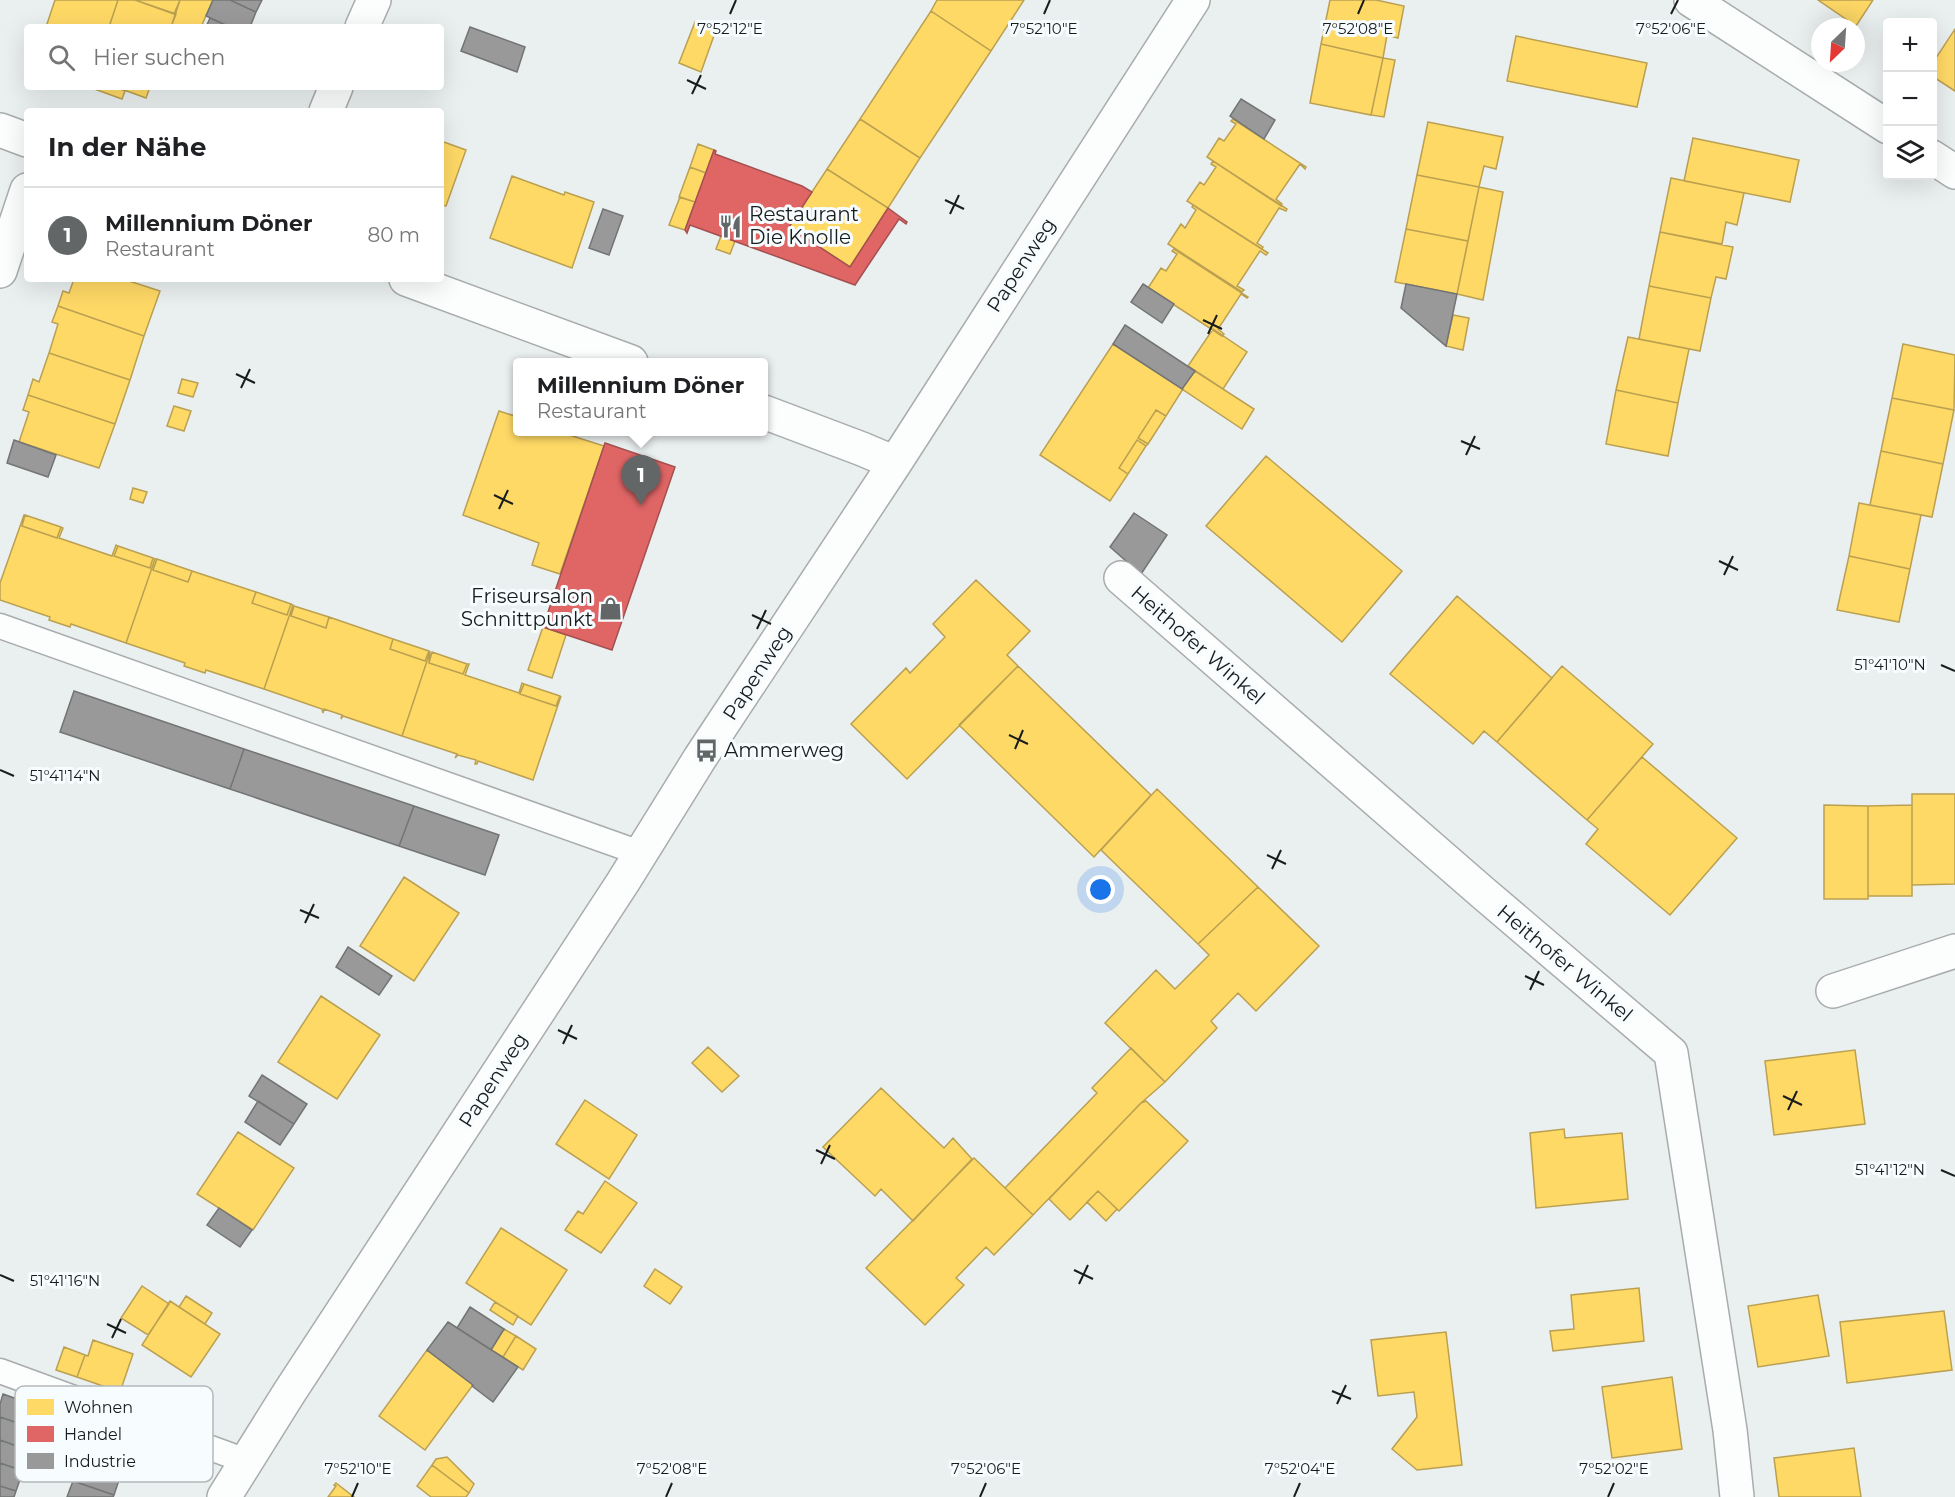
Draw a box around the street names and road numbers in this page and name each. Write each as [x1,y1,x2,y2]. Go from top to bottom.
street label: Papenweg [982,213,1060,317]
street label: Heithofer Winkel [1126,580,1270,710]
street label: Papenweg [718,621,796,725]
street label: Heithofer Winkel [1492,899,1638,1027]
street label: Papenweg [454,1028,532,1132]

